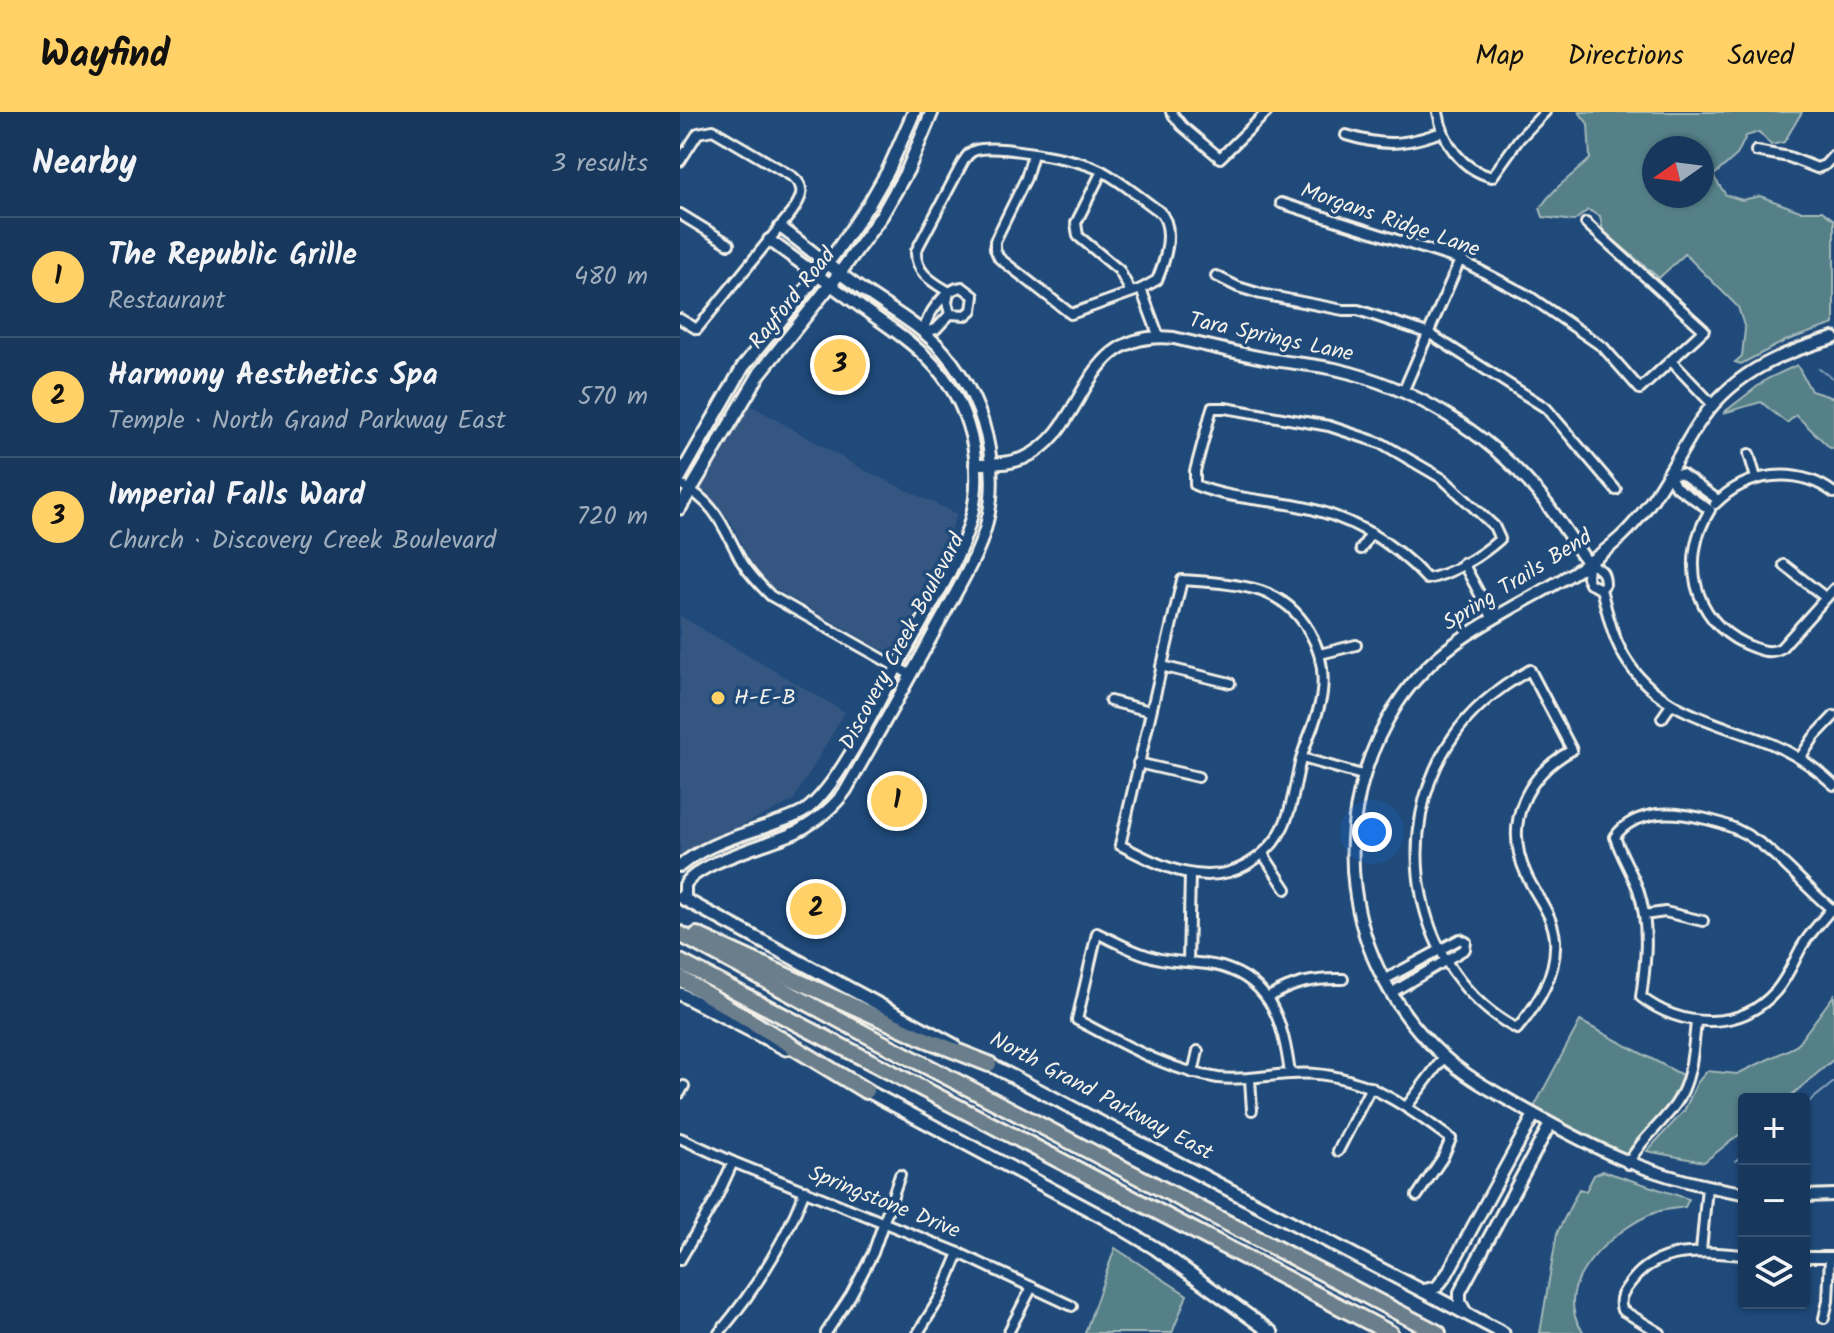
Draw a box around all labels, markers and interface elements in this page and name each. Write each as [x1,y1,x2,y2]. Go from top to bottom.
text: Wayfind [40,26,170,86]
text: Map [1475,34,1524,79]
text: Directions [1568,34,1684,79]
text: Saved [1728,34,1794,79]
north arrow [1642,136,1714,208]
text: Nearby [32,137,137,191]
text: 3 results [551,143,648,185]
street label: Morgans Ridge Lane [1296,174,1484,268]
text: The Republic Grille [108,232,357,280]
street label: Rayford Road [741,239,846,358]
text: 1 [54,256,62,298]
text: 480 m [574,256,648,298]
text: Restaurant [108,280,225,322]
street label: Tara Springs Lane [1185,303,1357,373]
pin: 3 [814,335,866,395]
text: Harmony Aesthetics Spa [108,352,438,400]
text: 2 [50,376,66,418]
text: 570 m [578,376,648,418]
text: Temple · North Grand Parkway East [108,400,506,442]
text: Imperial Falls Ward [108,472,365,520]
text: 3 [51,496,65,538]
text: 720 m [577,496,648,538]
text: Church · Discovery Creek Boulevard [108,520,496,562]
street label: Spring Trails Bend [1436,520,1600,641]
street label: Discovery Creek Boulevard [831,526,976,757]
place label: H-E-B [734,681,796,716]
marker: H-E-B [709,689,727,707]
pin: 1 [871,771,923,831]
your location [1352,812,1392,852]
pin: 2 [790,879,842,939]
street label: North Grand Parkway East [983,1023,1220,1171]
map controls [1738,1093,1810,1309]
button: + [1738,1093,1810,1165]
street label: Springstone Drive [803,1157,965,1249]
button: − [1738,1165,1810,1237]
button: layers [1738,1237,1810,1309]

